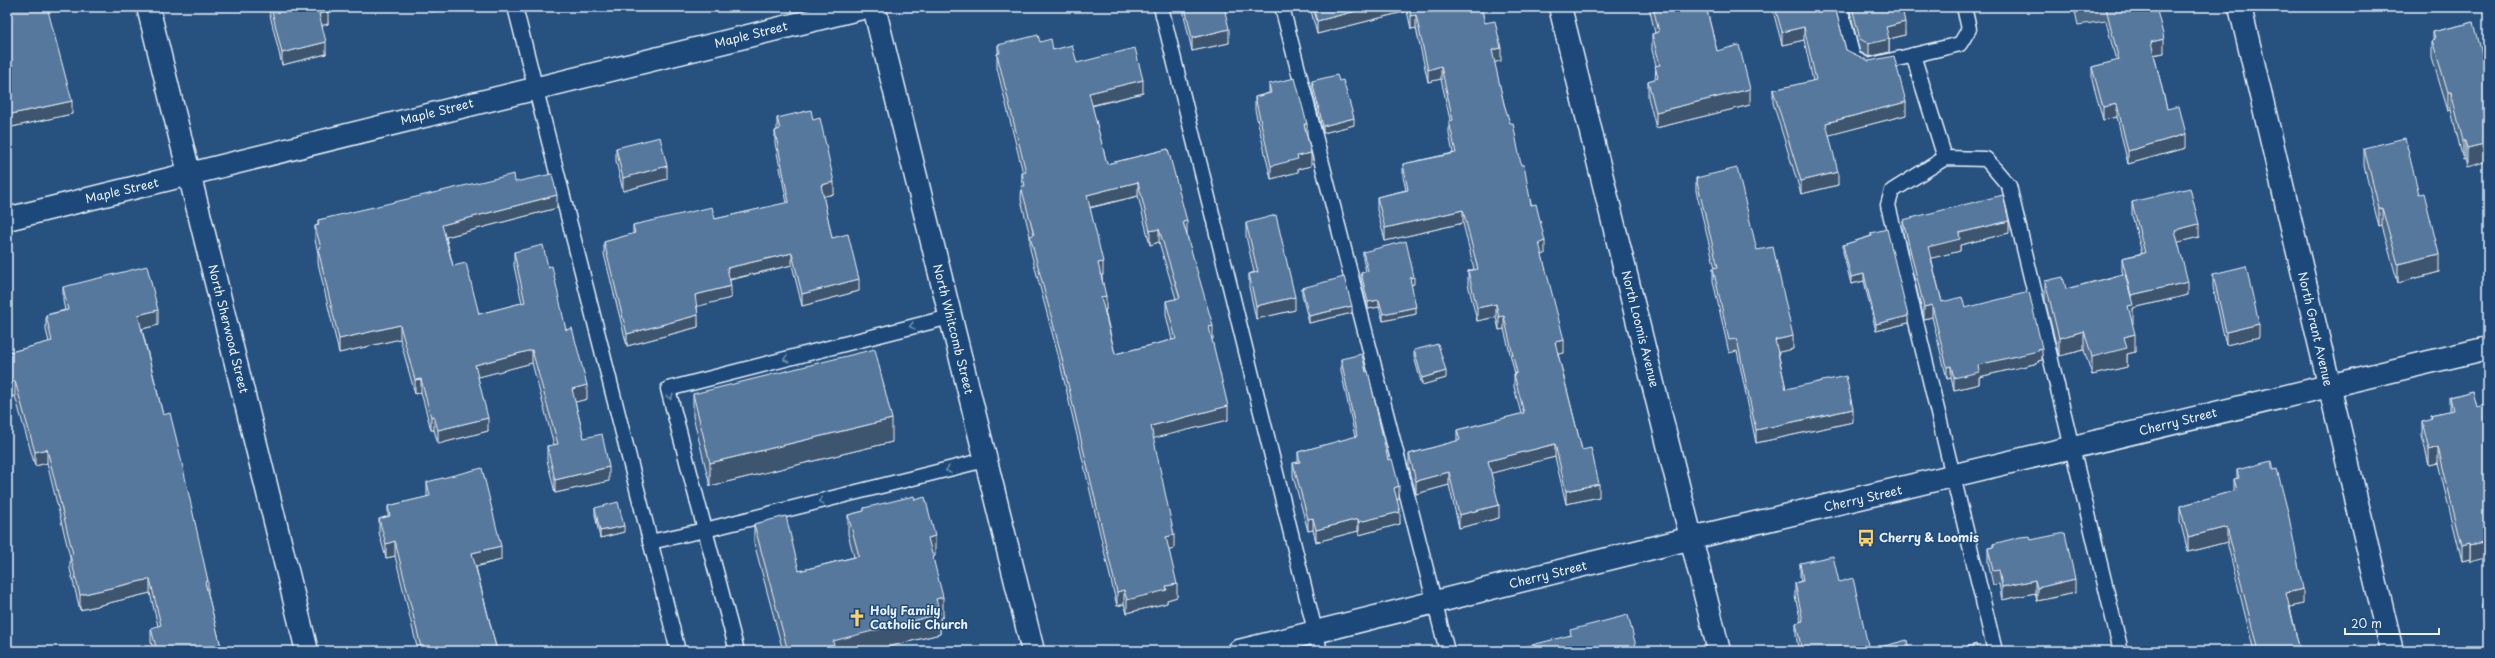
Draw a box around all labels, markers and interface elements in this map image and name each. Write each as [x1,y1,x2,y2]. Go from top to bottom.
street label: Maple Street [712,16,789,52]
street label: Maple Street [398,93,475,129]
street label: Maple Street [83,173,160,207]
street label: North Sherwood Street [204,262,254,395]
street label: North Whitcomb Street [929,262,979,396]
street label: North Loomis Avenue [1618,268,1664,390]
street label: North Grant Avenue [2294,270,2338,388]
one-way arrow [909,322,915,330]
one-way arrow [783,354,789,362]
one-way arrow [665,393,674,400]
street label: Cherry Street [2137,403,2219,439]
one-way arrow [944,465,951,474]
street label: Cherry Street [1822,480,1904,516]
one-way arrow [818,496,825,505]
bus stop icon: Cherry & Loomis [1856,528,1876,548]
place label: Cherry & Loomis [1879,528,1979,546]
street label: Cherry Street [1507,556,1589,592]
place label: Holy Family Catholic Church [870,601,968,633]
church icon: Holy Family Catholic Church [847,608,867,628]
scale bar [2345,610,2439,636]
text: 20 m [2351,614,2382,632]

